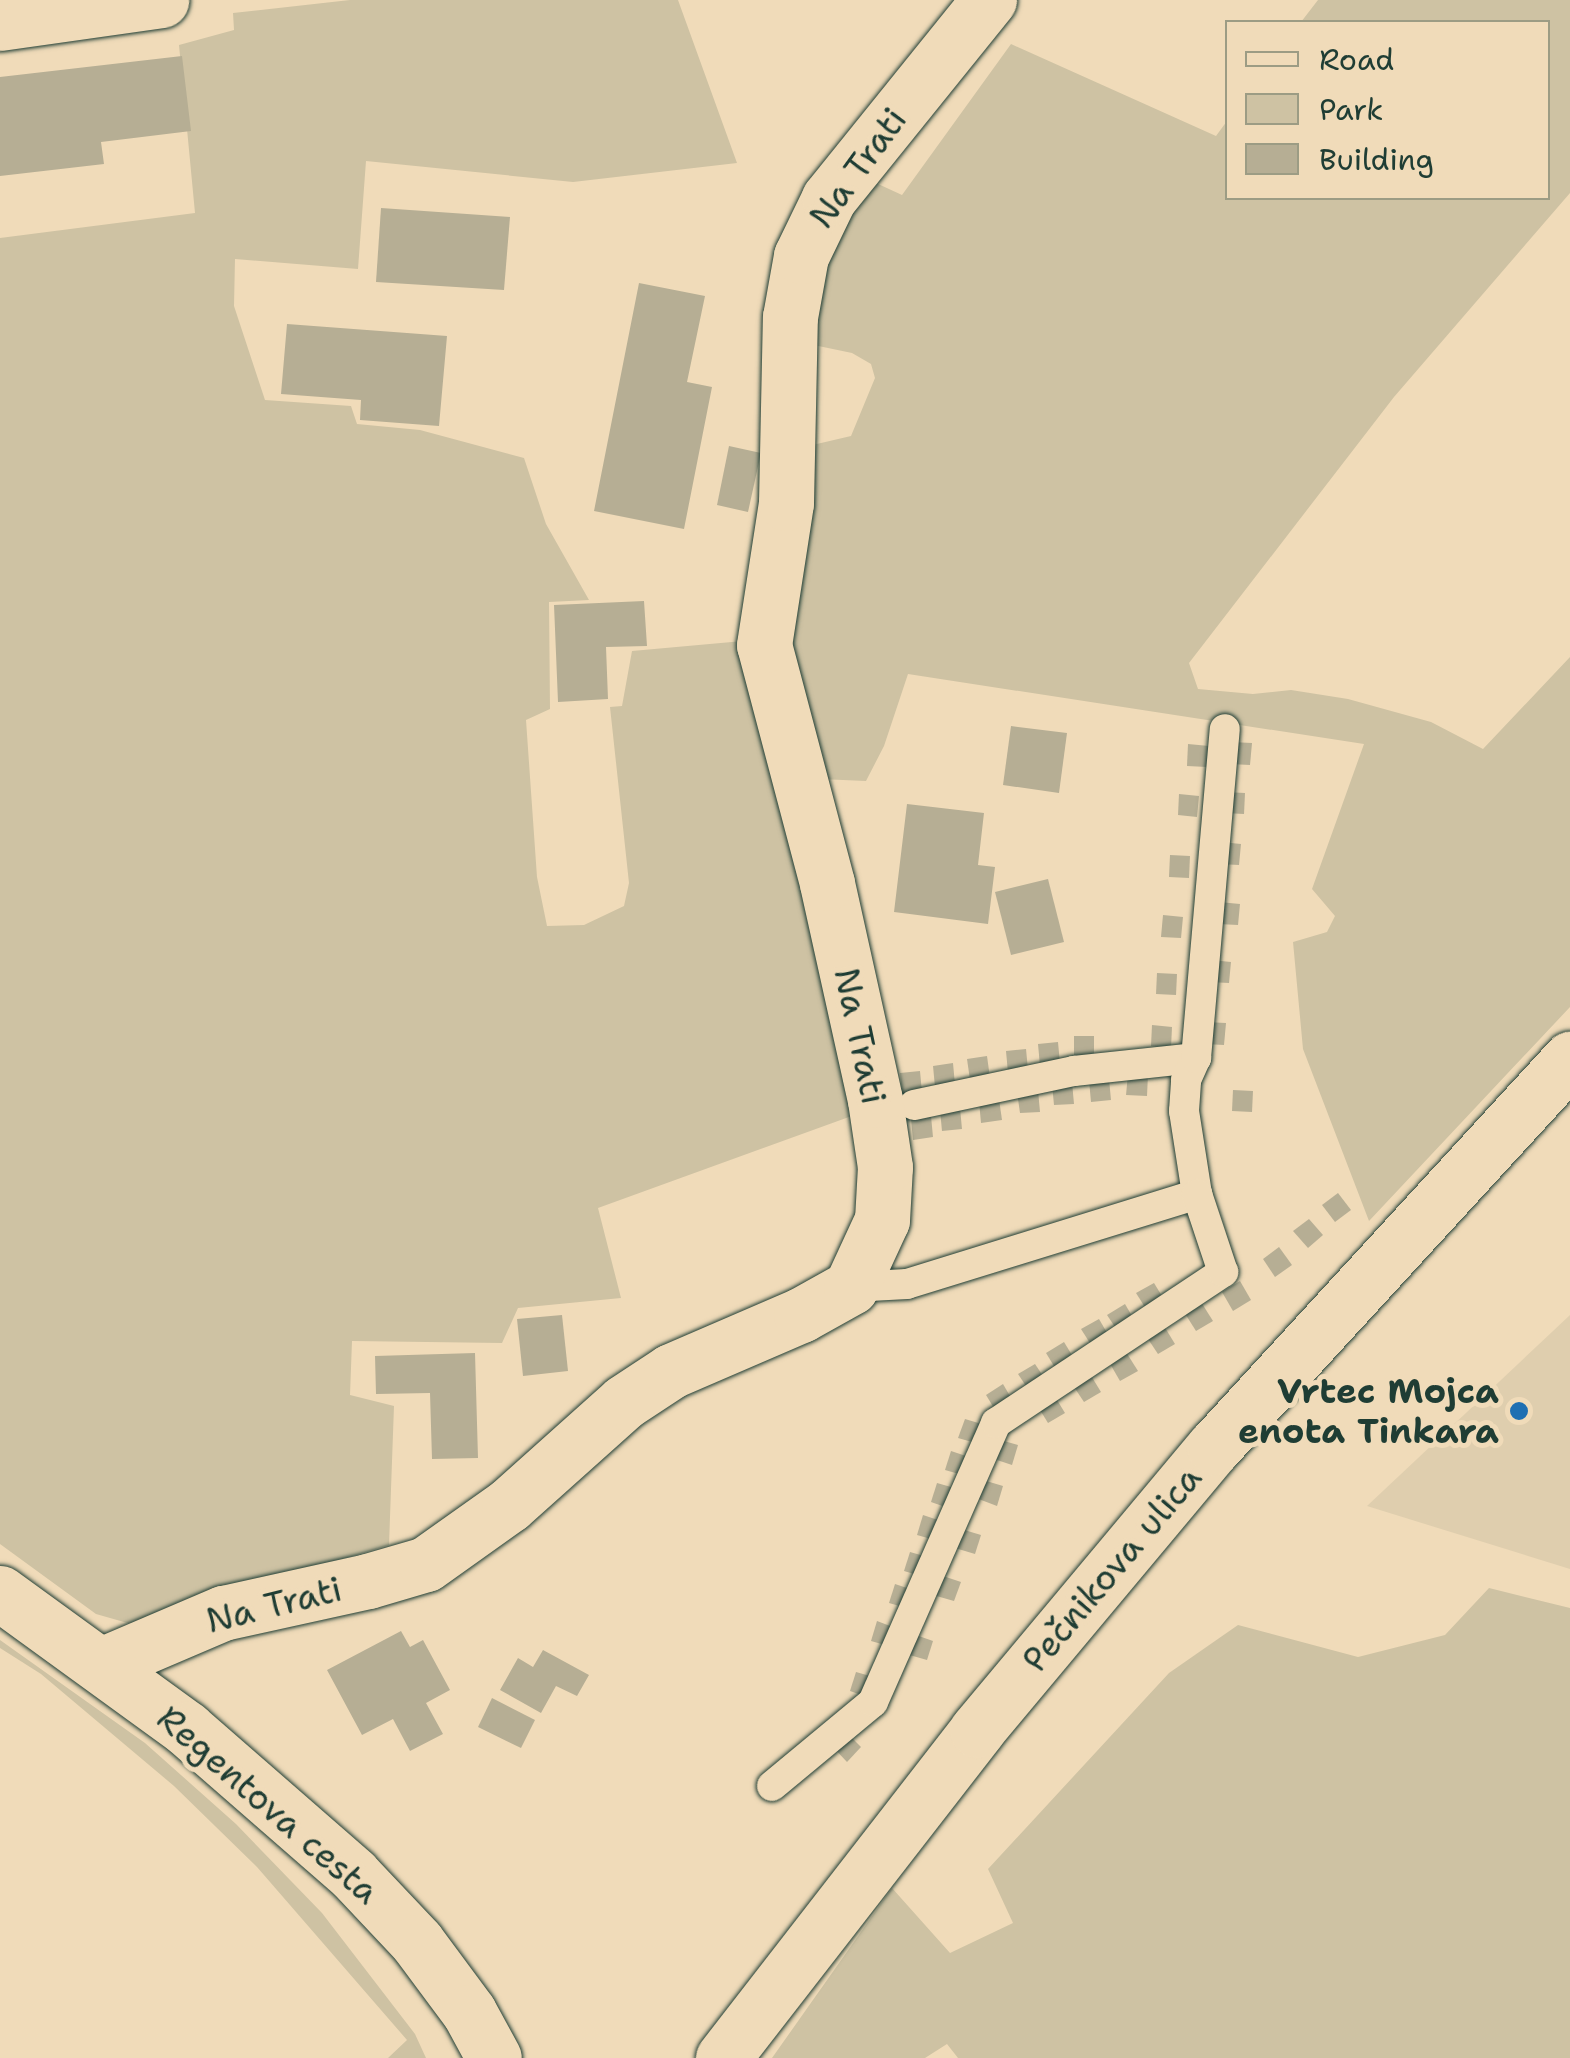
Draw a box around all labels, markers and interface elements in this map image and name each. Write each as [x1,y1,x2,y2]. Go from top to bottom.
legend [1225,20,1550,200]
text: Road [1319,39,1394,80]
text: Park [1319,89,1383,130]
street label: Na Trati [800,100,916,236]
text: Building [1319,139,1434,180]
street label: Na Trati [825,964,895,1108]
place label: Vrtec Mojca enota Tinkara [1238,1370,1499,1452]
marker: Vrtec Mojca enota Tinkara [1508,1400,1530,1422]
street label: Pečnikova ulica [1014,1458,1210,1680]
street label: Na Trati [202,1568,346,1642]
street label: Regentova cesta [148,1697,388,1913]

